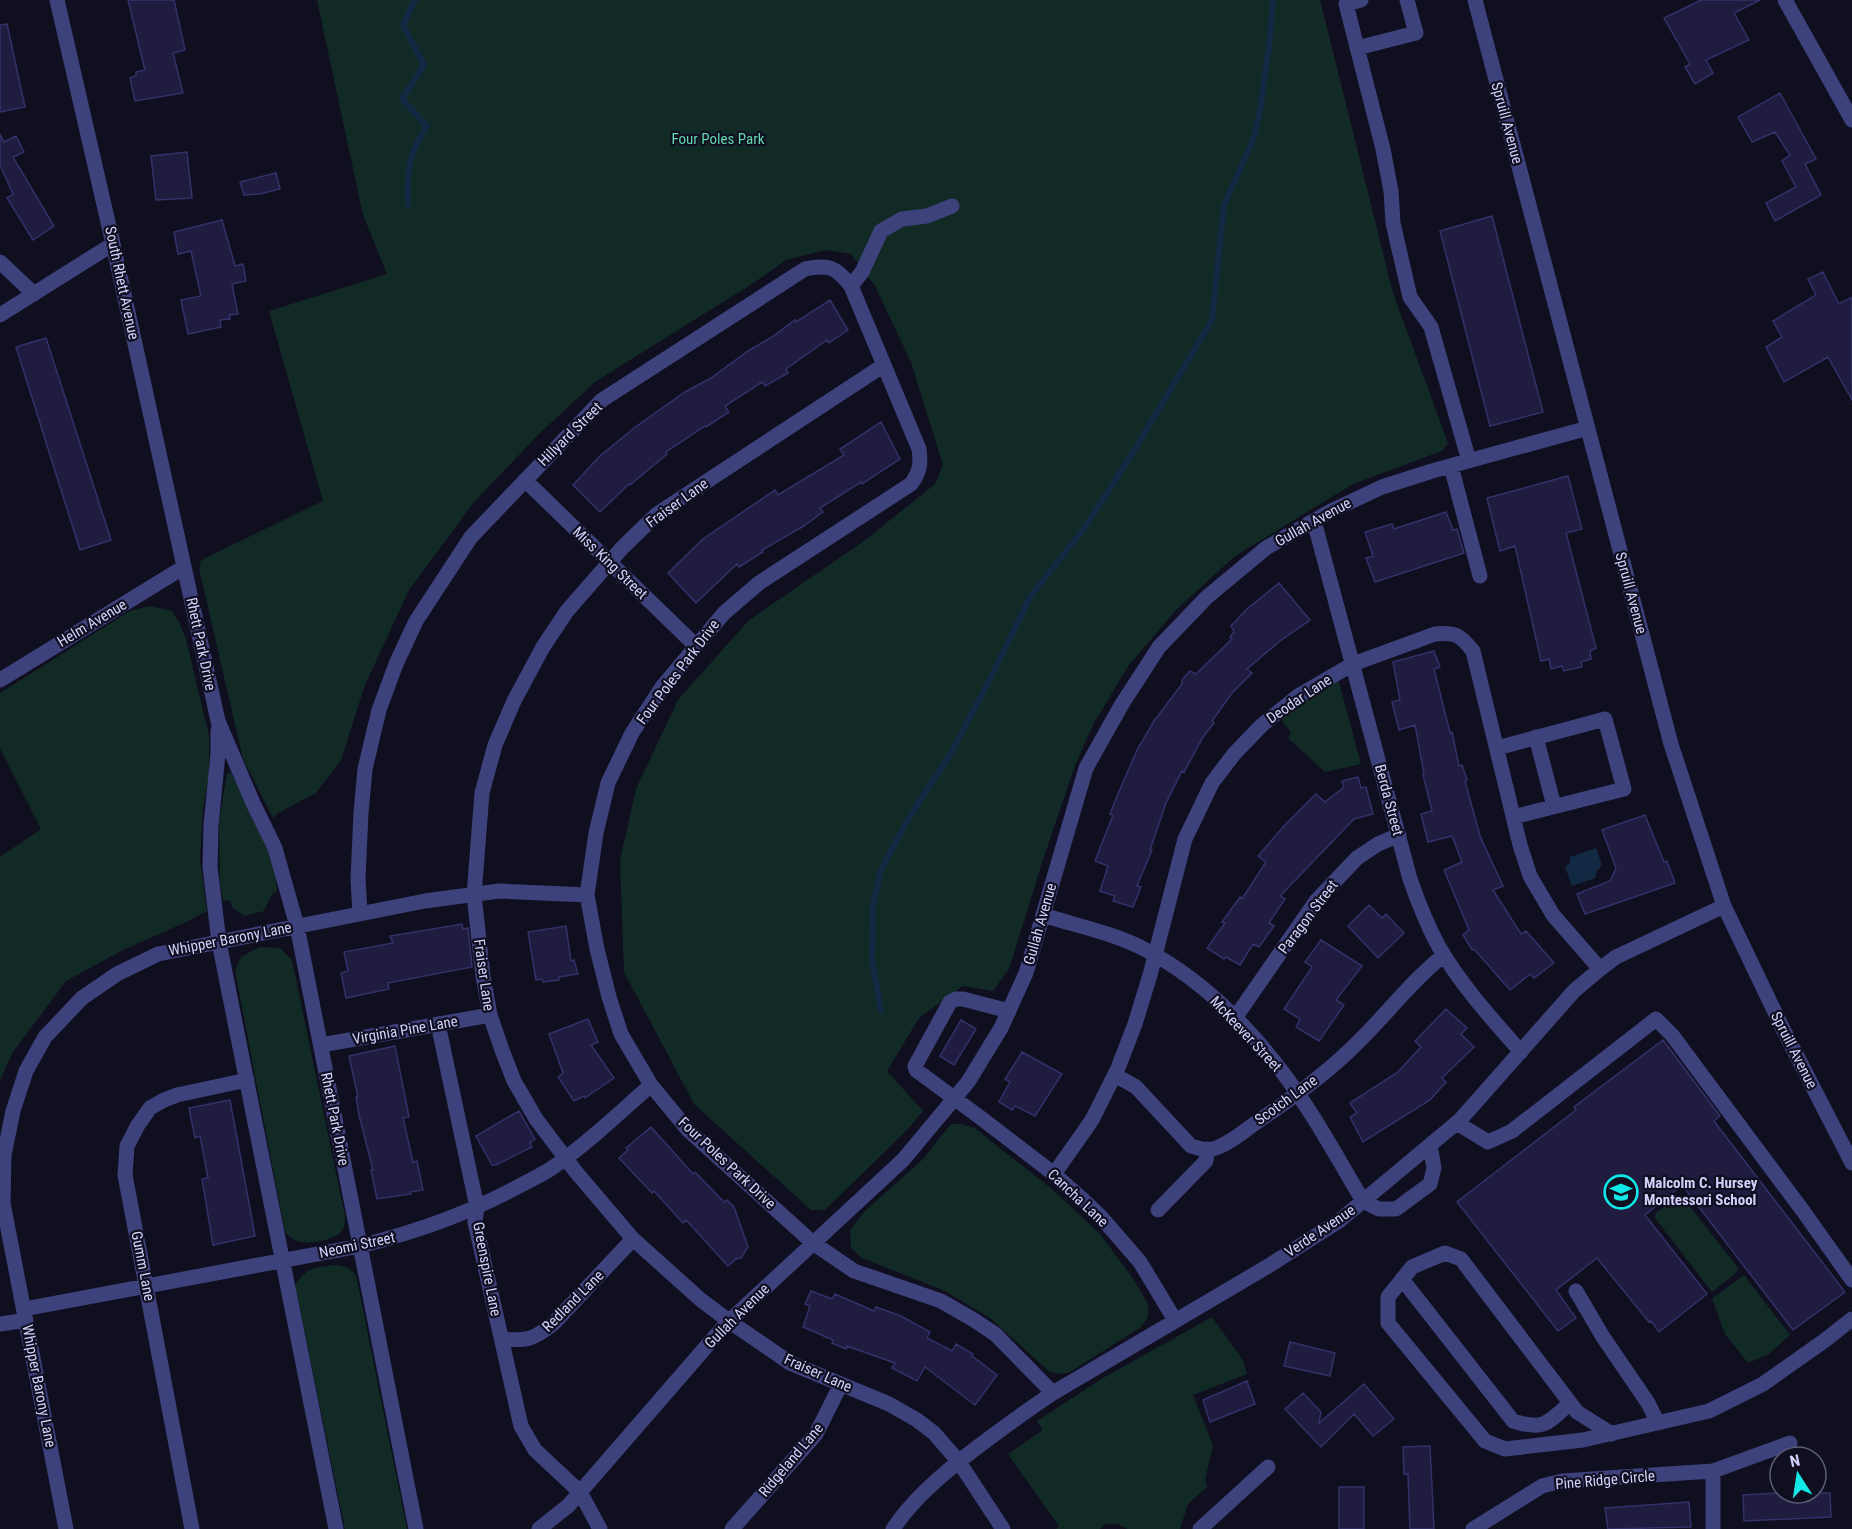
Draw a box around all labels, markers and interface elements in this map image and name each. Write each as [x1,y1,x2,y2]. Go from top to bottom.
street label: Spruill Avenue [1487,80,1527,166]
park label: Four Poles Park [671,130,765,148]
street label: South Rhett Avenue [101,225,143,341]
street label: Hillyard Street [534,398,606,470]
street label: Fraiser Lane [642,474,712,532]
street label: Gullah Avenue [1272,494,1354,550]
street label: Miss King Street [569,523,651,603]
street label: Spruill Avenue [1611,550,1651,636]
street label: Helm Avenue [54,595,130,651]
street label: Rhett Park Drive [182,596,220,692]
street label: Four Poles Park Drive [633,616,723,728]
street label: Deodar Lane [1263,671,1335,727]
street label: Berda Street [1371,762,1407,838]
street label: Paragon Street [1274,877,1342,957]
street label: Gullah Avenue [1020,881,1060,967]
street label: Whipper Barony Lane [167,918,293,960]
street label: Fraiser Lane [470,938,498,1012]
street label: McKeever Street [1206,992,1286,1076]
street label: Spruill Avenue [1767,1009,1821,1091]
street label: Virginia Pine Lane [351,1012,459,1048]
street label: Rhett Park Drive [317,1071,353,1167]
street label: Scotch Lane [1251,1071,1321,1129]
street label: Four Poles Park Drive [675,1113,779,1213]
street label: Cancha Lane [1044,1165,1112,1231]
school or university icon: Malcolm C. Hursey Montessori School [1603,1174,1639,1210]
place label: Malcolm C. Hursey Montessori School [1644,1174,1758,1209]
street label: Verde Avenue [1282,1201,1358,1261]
street label: Greenspire Lane [469,1220,505,1318]
street label: Neomi Street [317,1228,397,1262]
street label: Gumm Lane [127,1230,159,1302]
street label: Redland Lane [538,1266,608,1336]
street label: Gullah Avenue [701,1280,773,1352]
street label: Whipper Barony Lane [18,1323,60,1449]
street label: Fraiser Lane [781,1350,855,1396]
street label: Ridgeland Lane [755,1419,827,1501]
north arrow [1768,1445,1828,1505]
text: N [1788,1451,1802,1471]
street label: Pine Ridge Circle [1554,1467,1656,1493]

